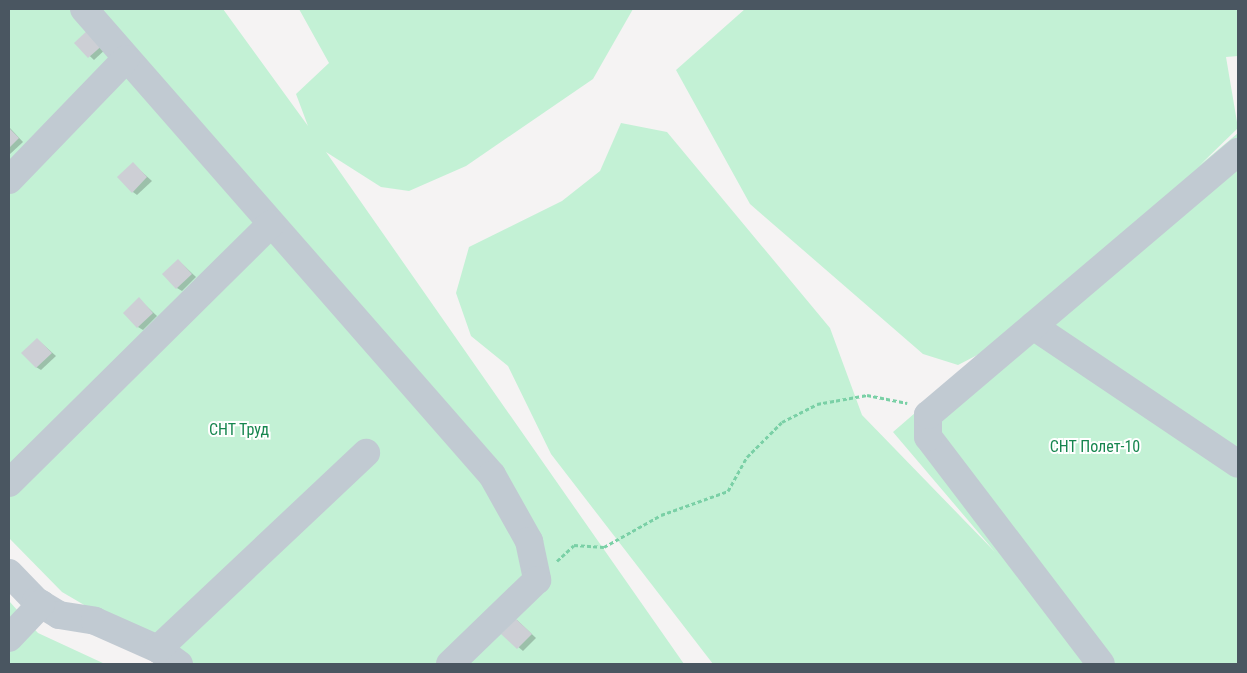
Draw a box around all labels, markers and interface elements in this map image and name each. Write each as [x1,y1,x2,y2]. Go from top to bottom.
park label: СНТ Труд [209,420,269,440]
park label: СНТ Полет-10 [1050,437,1140,457]

